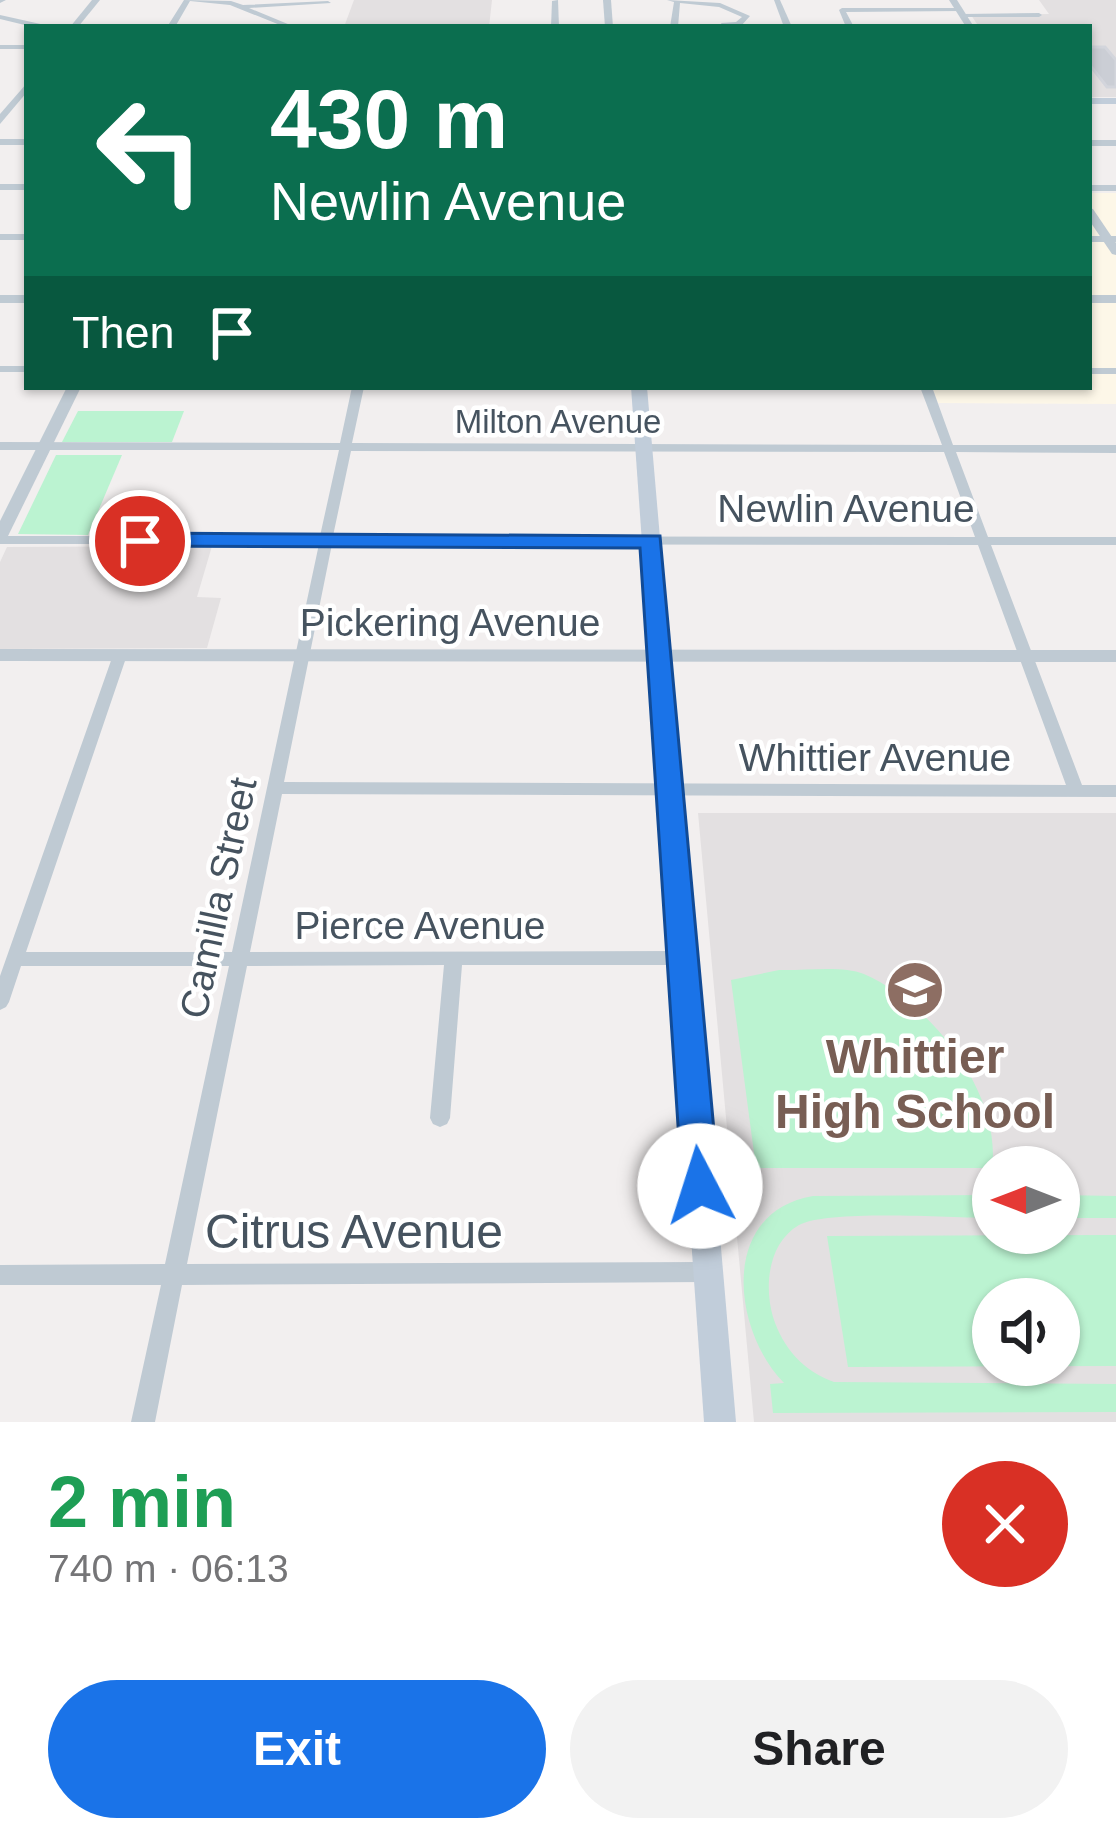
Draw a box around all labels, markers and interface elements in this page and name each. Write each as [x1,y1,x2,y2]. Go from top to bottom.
icon: left [72,72,228,228]
text: 430 m [270,72,508,166]
text: Newlin Avenue [270,171,626,231]
icon: arrive [199,300,265,366]
text: Then [72,307,175,358]
street label: Milton Avenue [455,403,661,440]
street label: Newlin Avenue [717,487,975,530]
pin [89,490,191,592]
icon: arrive [107,508,173,574]
street label: Pickering Avenue [300,601,600,644]
street label: Whittier Avenue [739,736,1011,779]
street label: Camilla Street [172,774,265,1022]
street label: Pierce Avenue [295,904,545,947]
school or university icon: Whittier High School [884,959,946,1021]
place label: Whittier High School [775,1030,1055,1138]
position arrow [637,1123,763,1249]
north arrow [972,1146,1080,1254]
map controls [972,1146,1080,1386]
street label: Citrus Avenue [205,1205,503,1258]
button: sound [972,1278,1080,1386]
button: close [942,1461,1068,1587]
text: 2 min [48,1462,236,1542]
text: 740 m · 06:13 [48,1547,289,1590]
button: Exit [48,1680,546,1818]
button: Share [570,1680,1068,1818]

